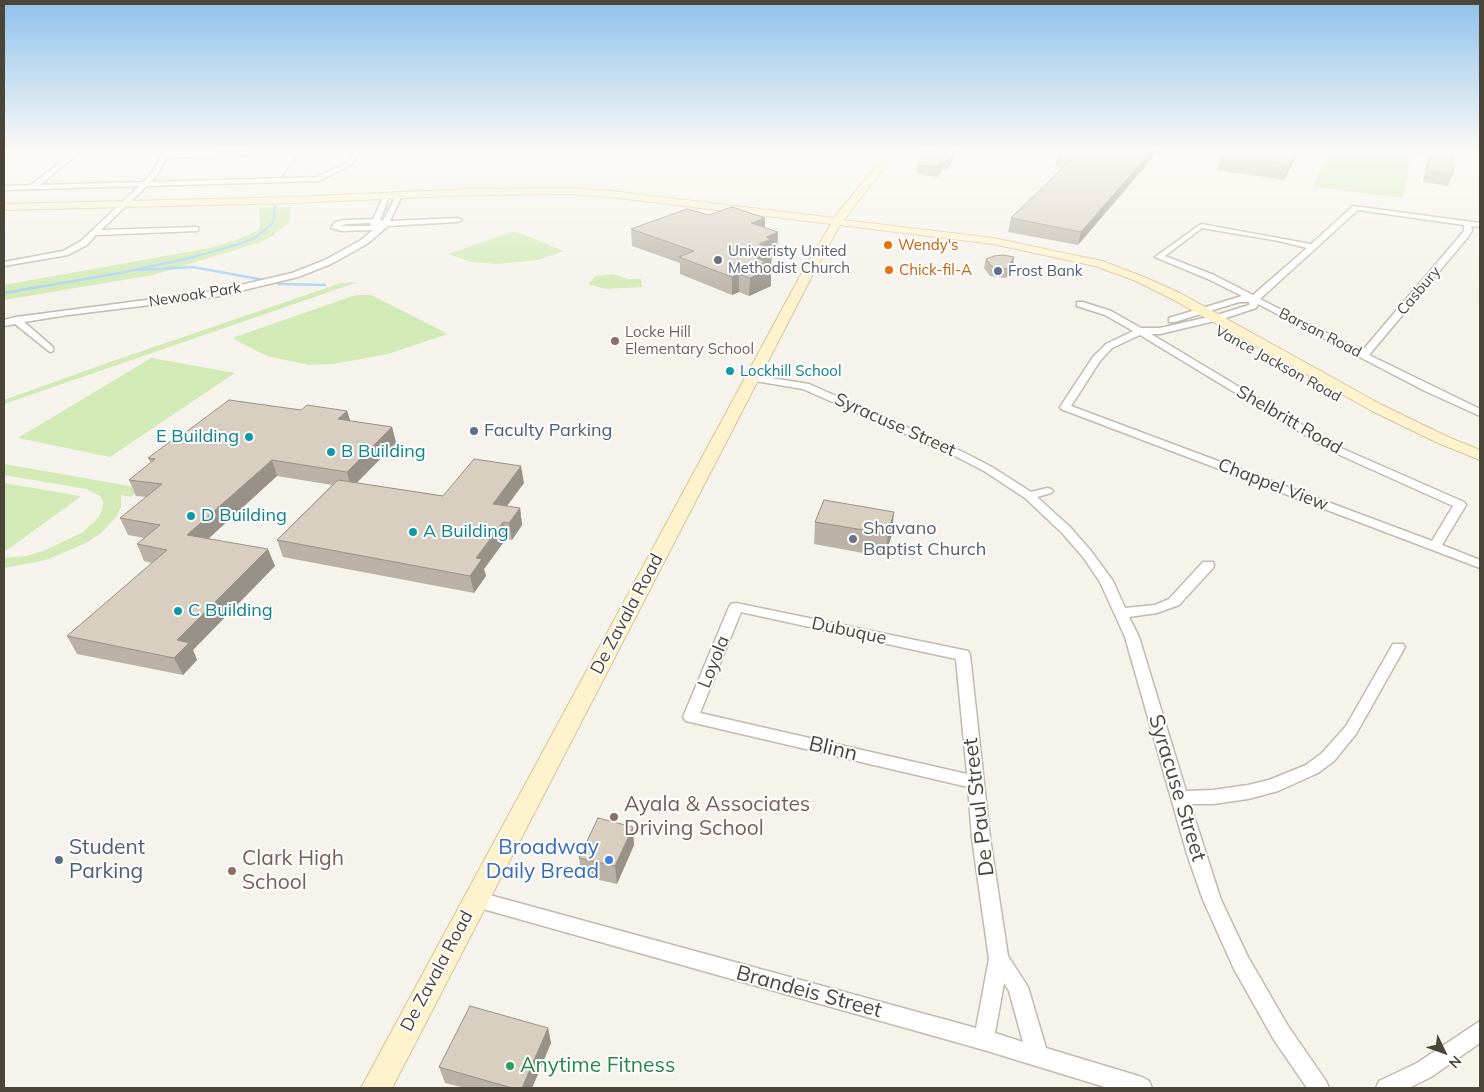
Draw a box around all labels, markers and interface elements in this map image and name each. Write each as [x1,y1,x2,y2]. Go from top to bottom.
place label: Wendy's [898,236,958,254]
marker: Wendy's [882,239,894,251]
place label: Univeristy United Methodist Church [728,242,850,277]
marker: Univeristy United Methodist Church [712,254,724,266]
place label: Chick-fil-A [899,261,972,279]
place label: Frost Bank [1008,262,1082,280]
street label: Casbury [1393,263,1445,319]
marker: Chick-fil-A [883,264,895,276]
marker: Frost Bank [992,265,1004,277]
street label: Newoak Park [148,279,242,311]
street label: Barsan Road [1276,304,1364,362]
street label: Vance Jackson Road [1212,322,1344,406]
place label: Locke Hill Elementary School [625,323,754,358]
marker: Locke Hill Elementary School [609,335,621,347]
place label: Lockhill School [740,362,841,380]
marker: Lockhill School [724,365,736,377]
street label: Shelbritt Road [1232,381,1346,459]
street label: Syracuse Street [831,389,959,461]
place label: Faculty Parking [484,420,612,442]
marker: Faculty Parking [468,425,480,437]
place label: E Building [156,426,239,448]
marker: E Building [243,431,255,443]
place label: B Building [341,441,426,463]
marker: B Building [325,446,337,458]
street label: Chappel View [1215,454,1331,516]
place label: D Building [201,505,287,527]
marker: D Building [185,510,197,522]
place label: Shavano Baptist Church [863,518,986,560]
place label: A Building [423,521,509,543]
marker: A Building [407,526,419,538]
marker: Shavano Baptist Church [847,533,859,545]
street label: De Zavala Road [586,550,668,678]
place label: C Building [188,600,273,622]
marker: C Building [172,605,184,617]
street label: Dubuque [810,613,888,649]
street label: Loyola [694,633,734,691]
street label: Syracuse Street [1143,712,1211,864]
street label: Blinn [806,731,860,767]
street label: De Paul Street [958,736,1000,878]
place label: Ayala & Associates Driving School [624,792,810,842]
marker: Ayala & Associates Driving School [608,811,620,823]
place label: Student Parking [69,835,145,885]
place label: Broadway Daily Bread [486,835,599,885]
place label: Clark High School [242,846,344,896]
marker: Student Parking [53,854,65,866]
marker: Broadway Daily Bread [603,854,615,866]
marker: Clark High School [226,865,238,877]
street label: De Zavala Road [396,907,478,1035]
street label: Brandeis Street [733,960,885,1024]
north arrow [1419,1027,1469,1077]
text: N [1445,1052,1465,1072]
place label: Anytime Fitness [520,1053,675,1079]
marker: Anytime Fitness [504,1060,516,1072]

